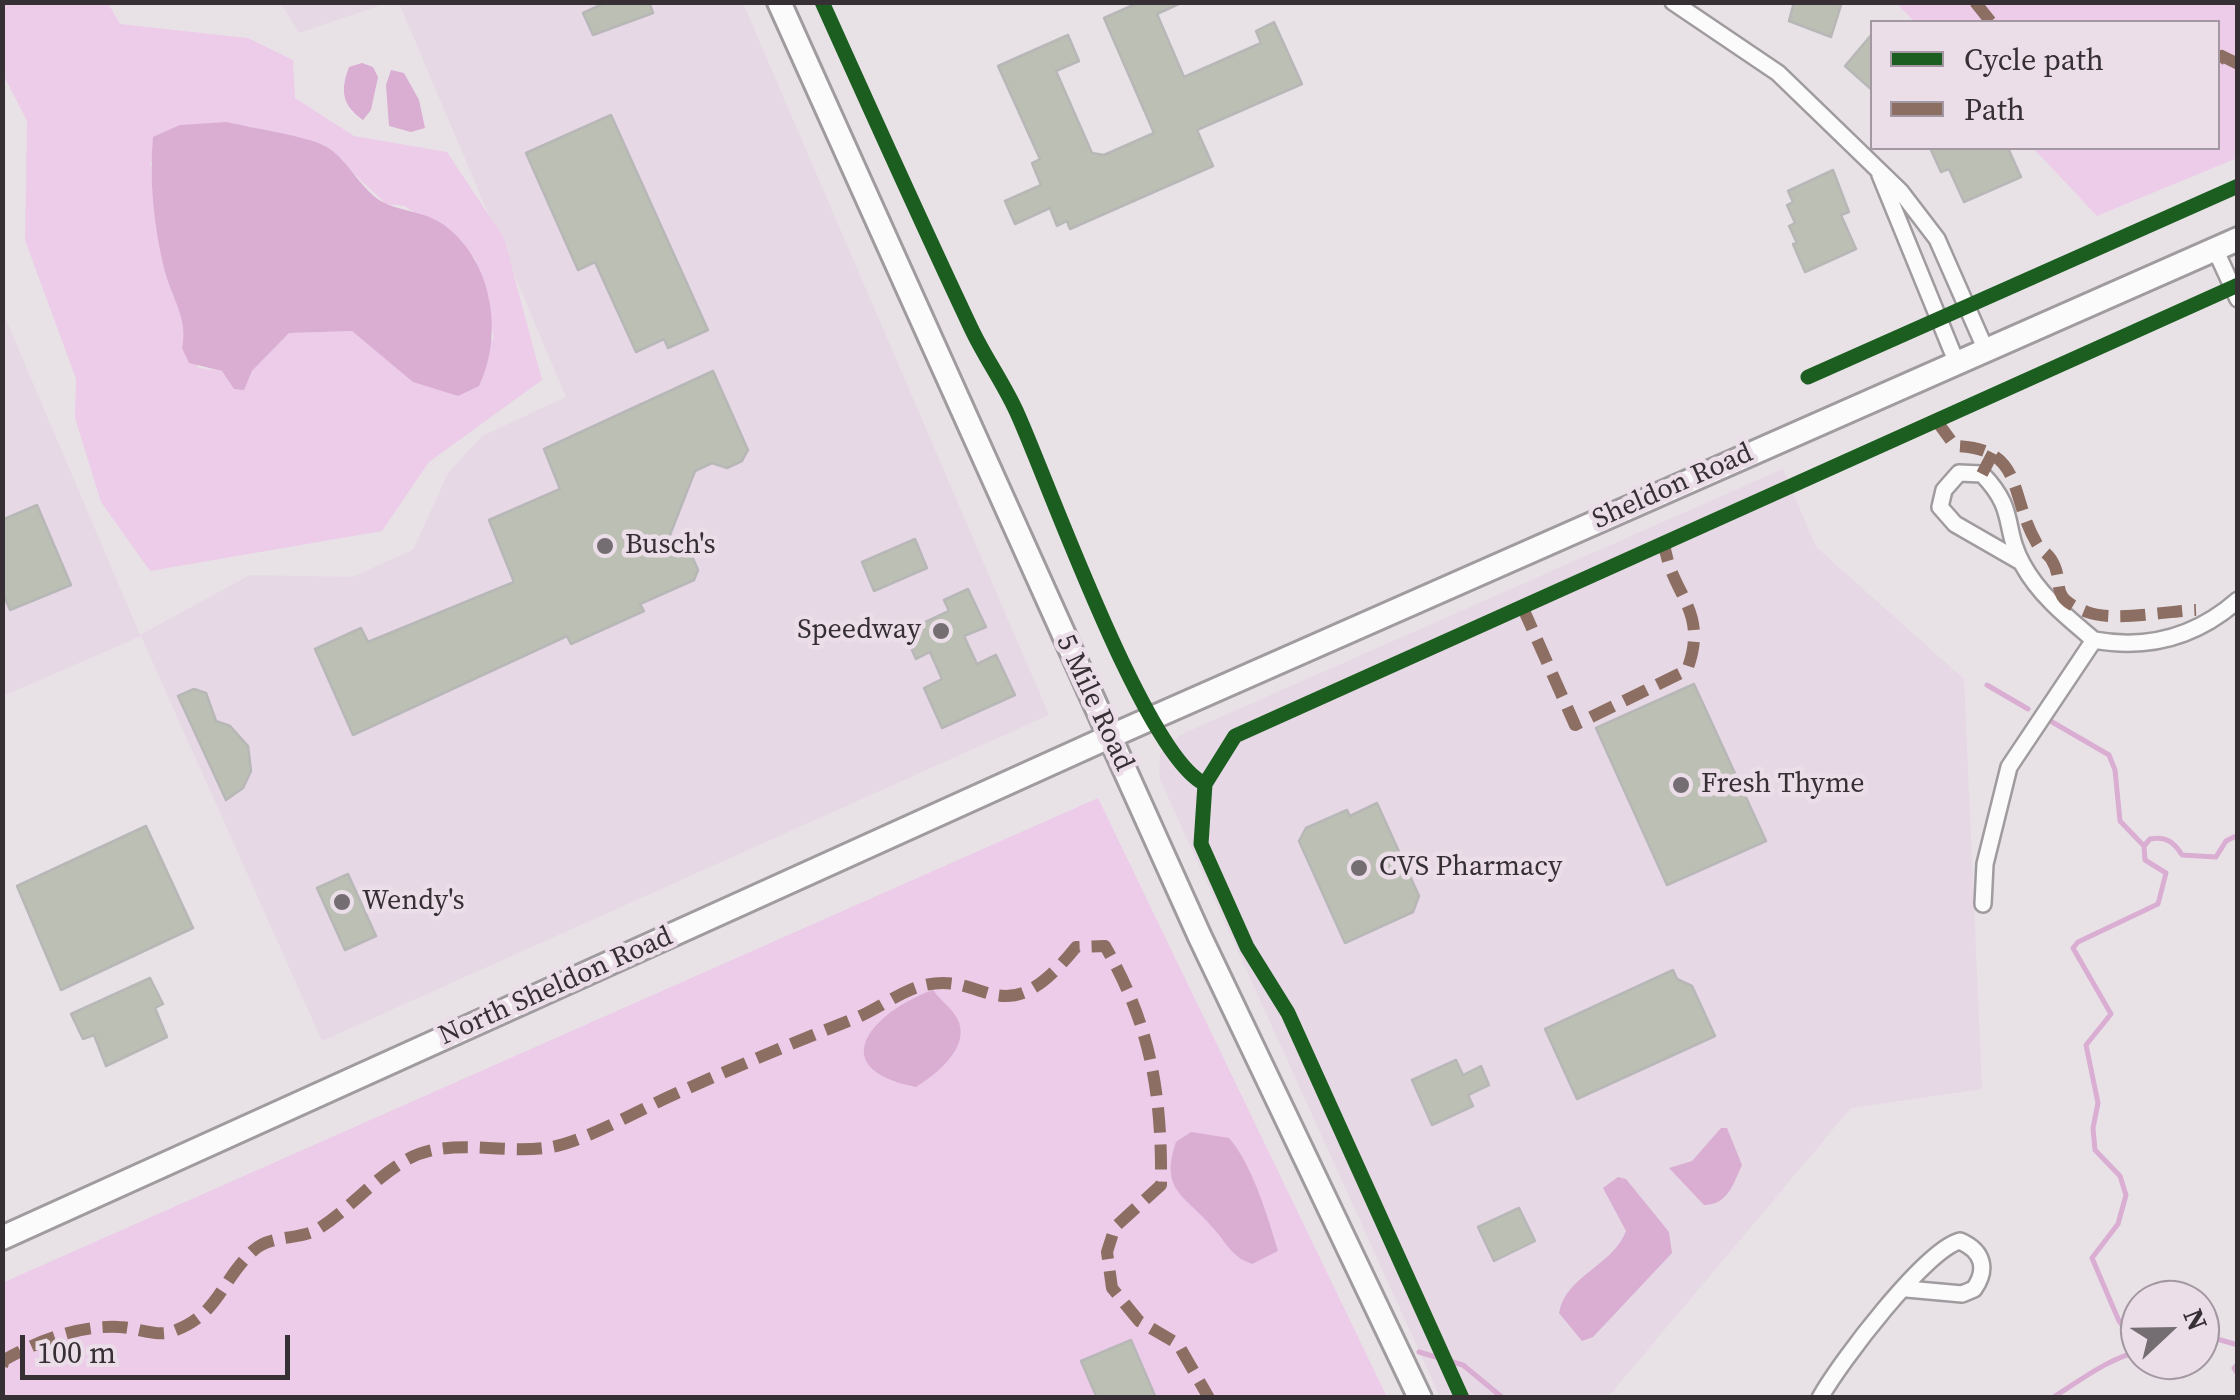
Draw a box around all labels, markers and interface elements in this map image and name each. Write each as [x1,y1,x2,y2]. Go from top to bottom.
legend [1870,20,2220,150]
text: Cycle path [1964,39,2104,80]
text: Path [1964,89,2025,130]
street label: Sheldon Road [1588,437,1758,537]
place label: Busch's [625,529,716,563]
marker: Busch's [594,535,616,557]
place label: Speedway [797,614,921,648]
marker: Speedway [930,620,952,642]
street label: 5 Mile Road [1048,629,1140,777]
place label: Fresh Thyme [1701,768,1864,802]
marker: Fresh Thyme [1670,774,1692,796]
place label: CVS Pharmacy [1379,851,1562,885]
marker: CVS Pharmacy [1348,857,1370,879]
place label: Wendy's [362,885,465,919]
marker: Wendy's [331,891,353,913]
street label: North Sheldon Road [434,920,678,1054]
north arrow [2120,1280,2220,1380]
text: N [2175,1303,2217,1336]
scale bar [25,1315,295,1377]
text: 100 m [37,1332,116,1373]

